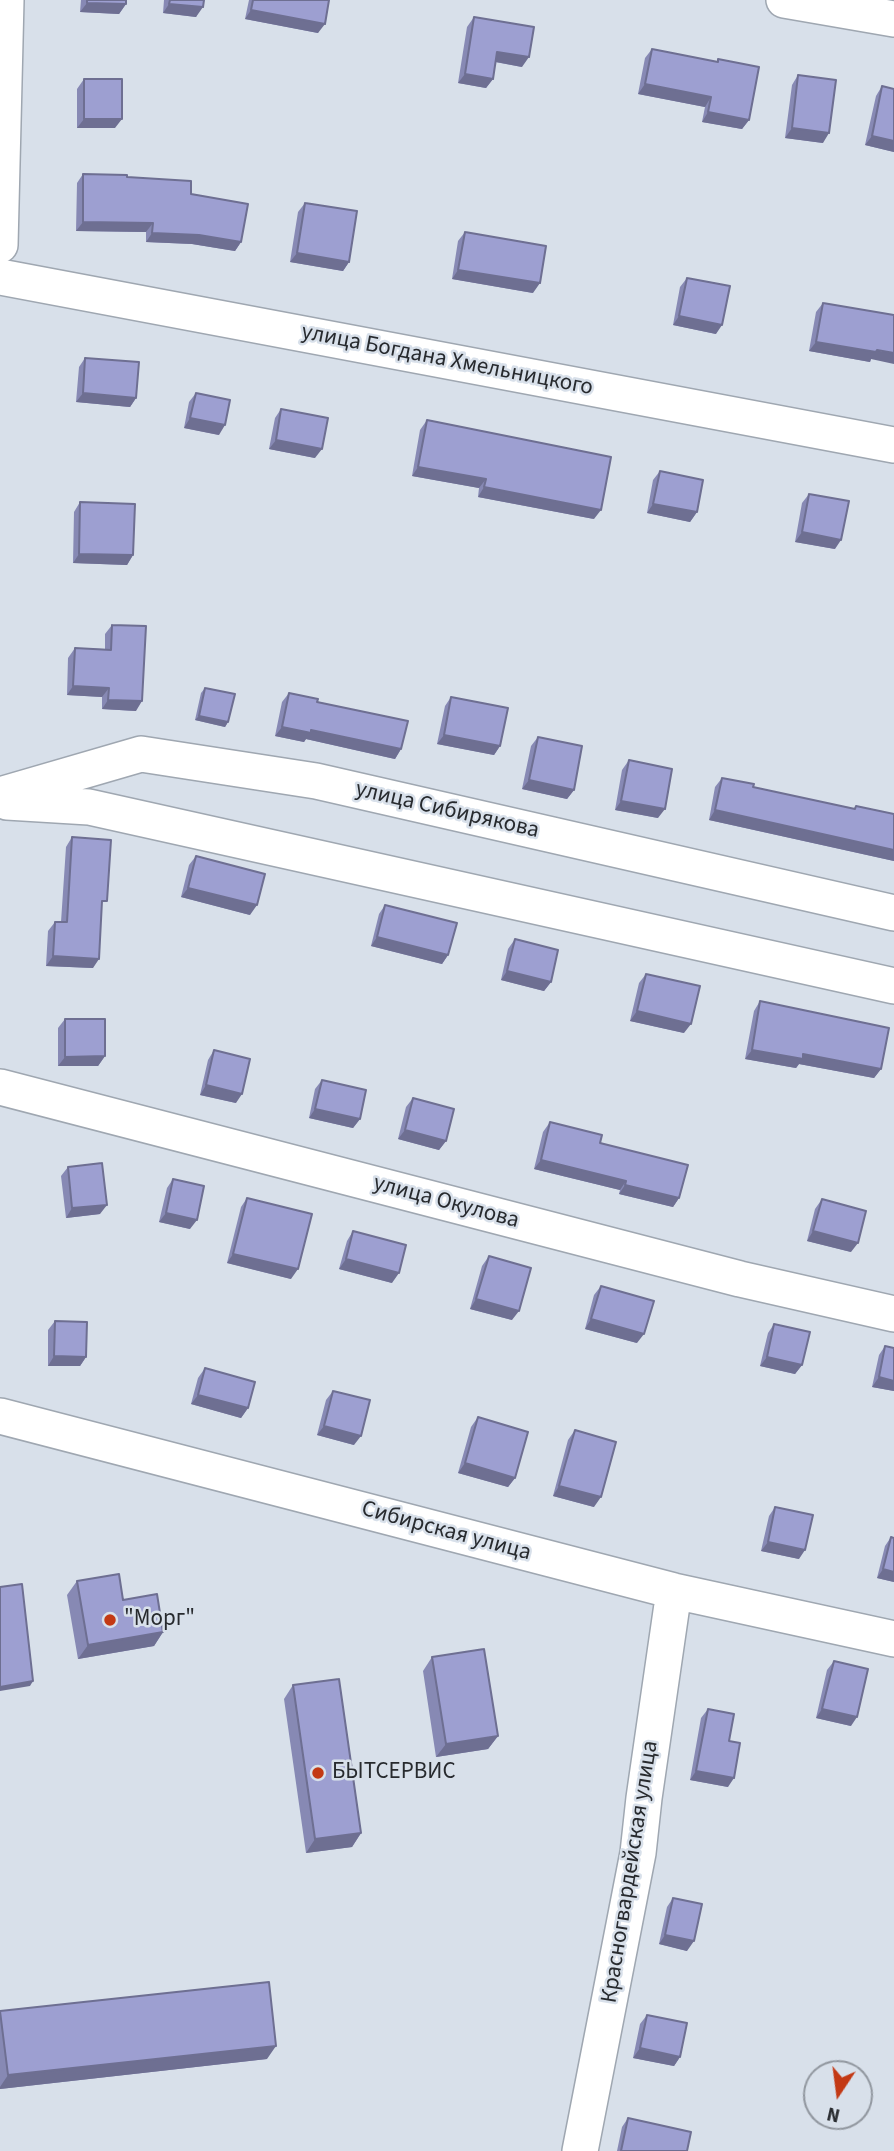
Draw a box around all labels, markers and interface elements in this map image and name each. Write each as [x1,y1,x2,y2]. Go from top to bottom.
street label: улица Богдана Хмельницкого [299,319,595,403]
street label: улица Сибирякова [352,776,542,846]
street label: улица Окулова [370,1170,522,1236]
street label: Сибирская улица [358,1496,534,1568]
place label: "Морг" [124,1606,195,1634]
marker: "Морг" [102,1612,118,1628]
street label: Красногвардейская улица [597,1739,665,2005]
place label: БЫТСЕРВИС [332,1759,456,1787]
marker: БЫТСЕРВИС [310,1765,326,1781]
north arrow [803,2060,873,2130]
text: N [824,2099,843,2129]

